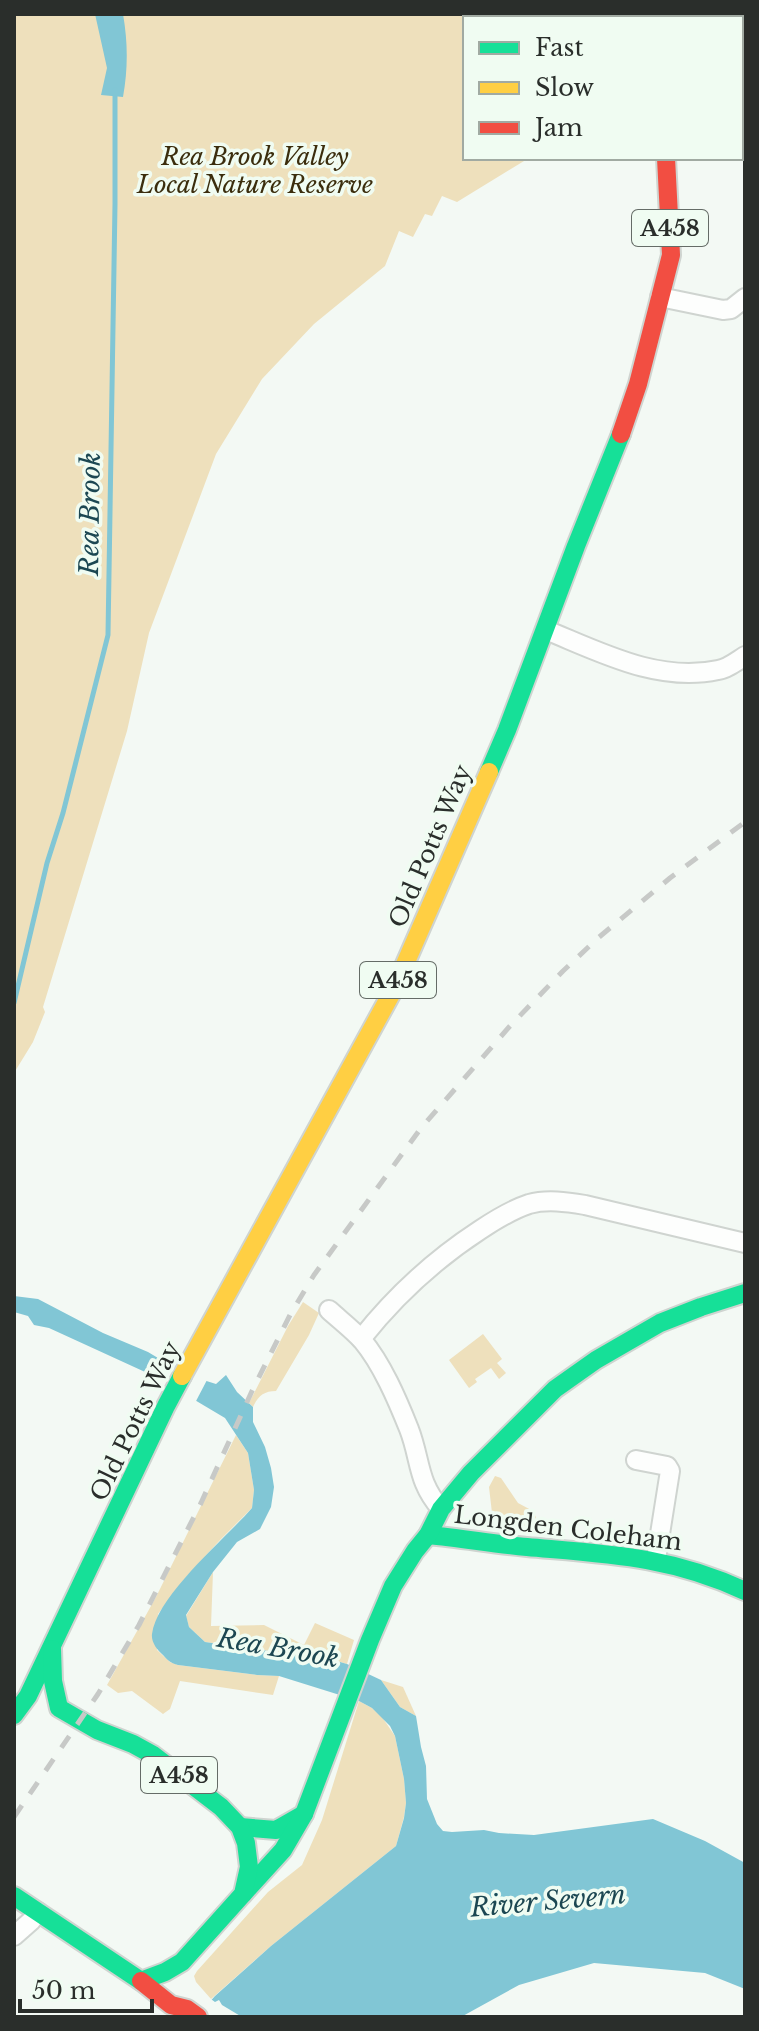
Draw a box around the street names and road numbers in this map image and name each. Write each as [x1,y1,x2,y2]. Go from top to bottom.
road number: A458 [632,210,708,246]
street label: Old Potts Way [383,760,478,932]
road number: A458 [360,962,436,998]
street label: Old Potts Way [84,1336,186,1506]
street label: Longden Coleham [452,1500,684,1556]
road number: A458 [141,1757,217,1793]

